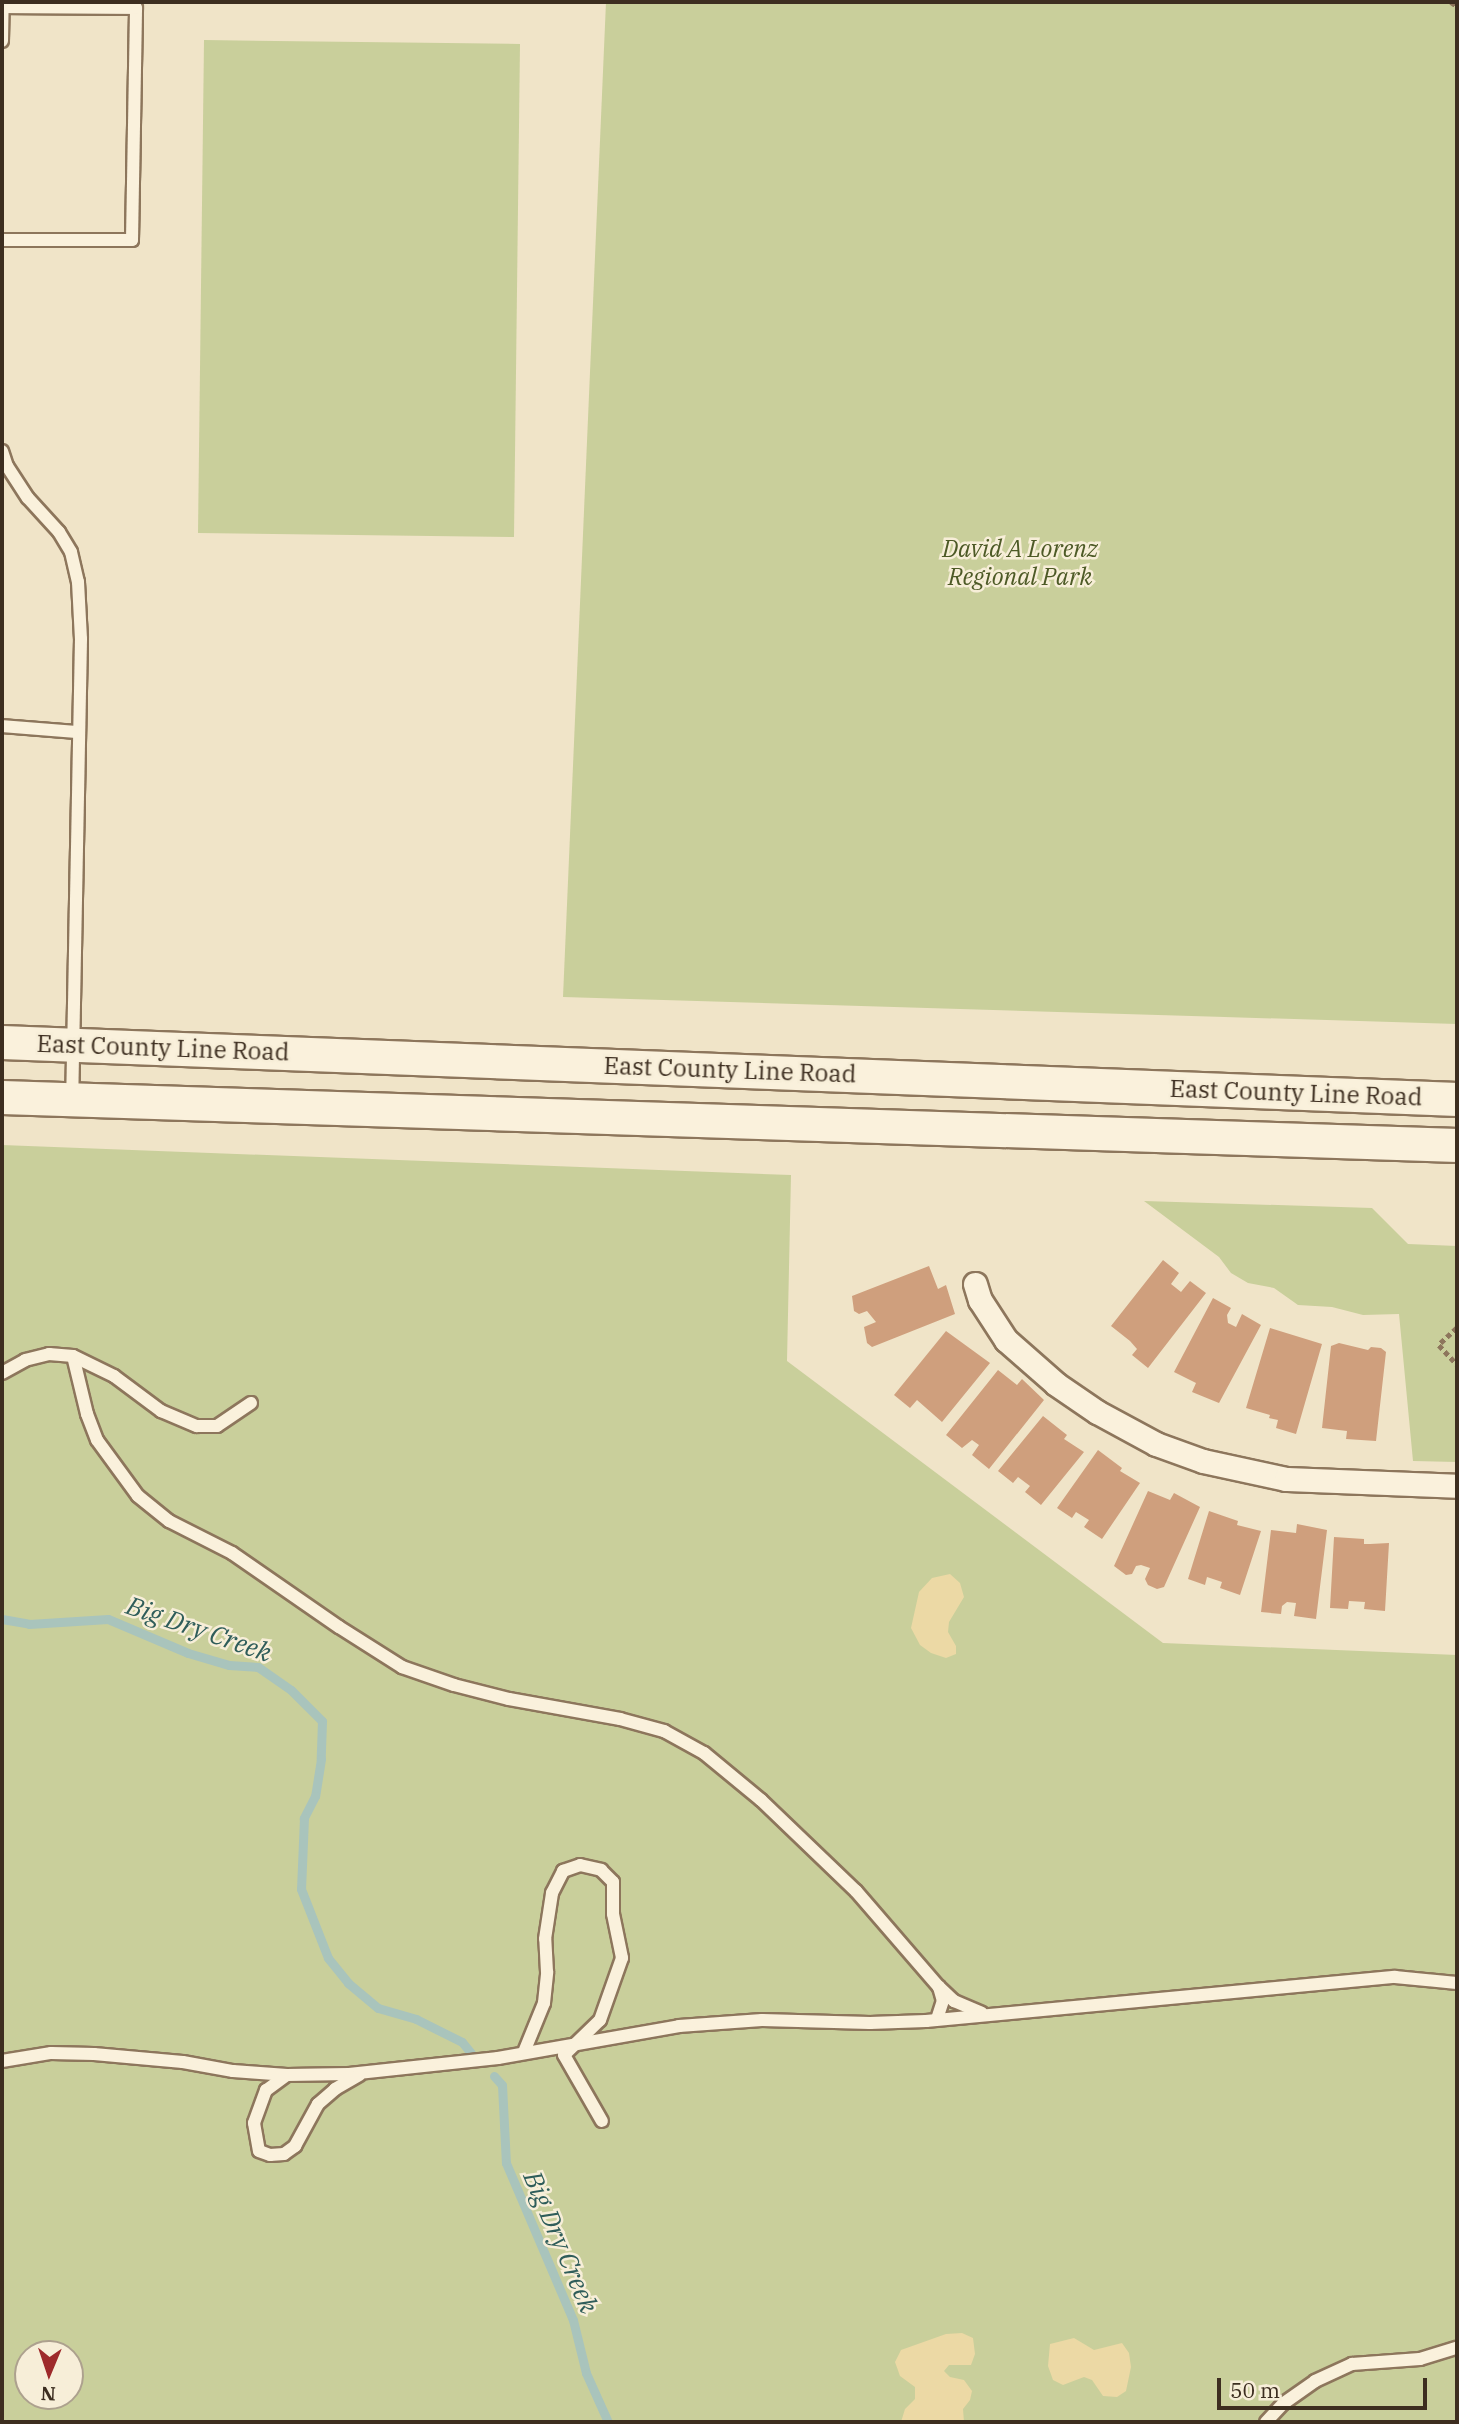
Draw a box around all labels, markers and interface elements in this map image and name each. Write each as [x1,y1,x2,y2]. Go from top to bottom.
park label: David A Lorenz Regional Park [942,535,1098,591]
street label: East County Line Road [36,1029,290,1067]
street label: East County Line Road [603,1051,857,1089]
street label: East County Line Road [1169,1074,1423,1112]
water label: Big Dry Creek [122,1590,276,1668]
water label: Big Dry Creek [517,2166,605,2318]
north arrow [14,2340,84,2410]
scale bar [1221,2364,1431,2408]
text: 50 m [1230,2376,1280,2404]
text: N [40,2382,56,2406]

